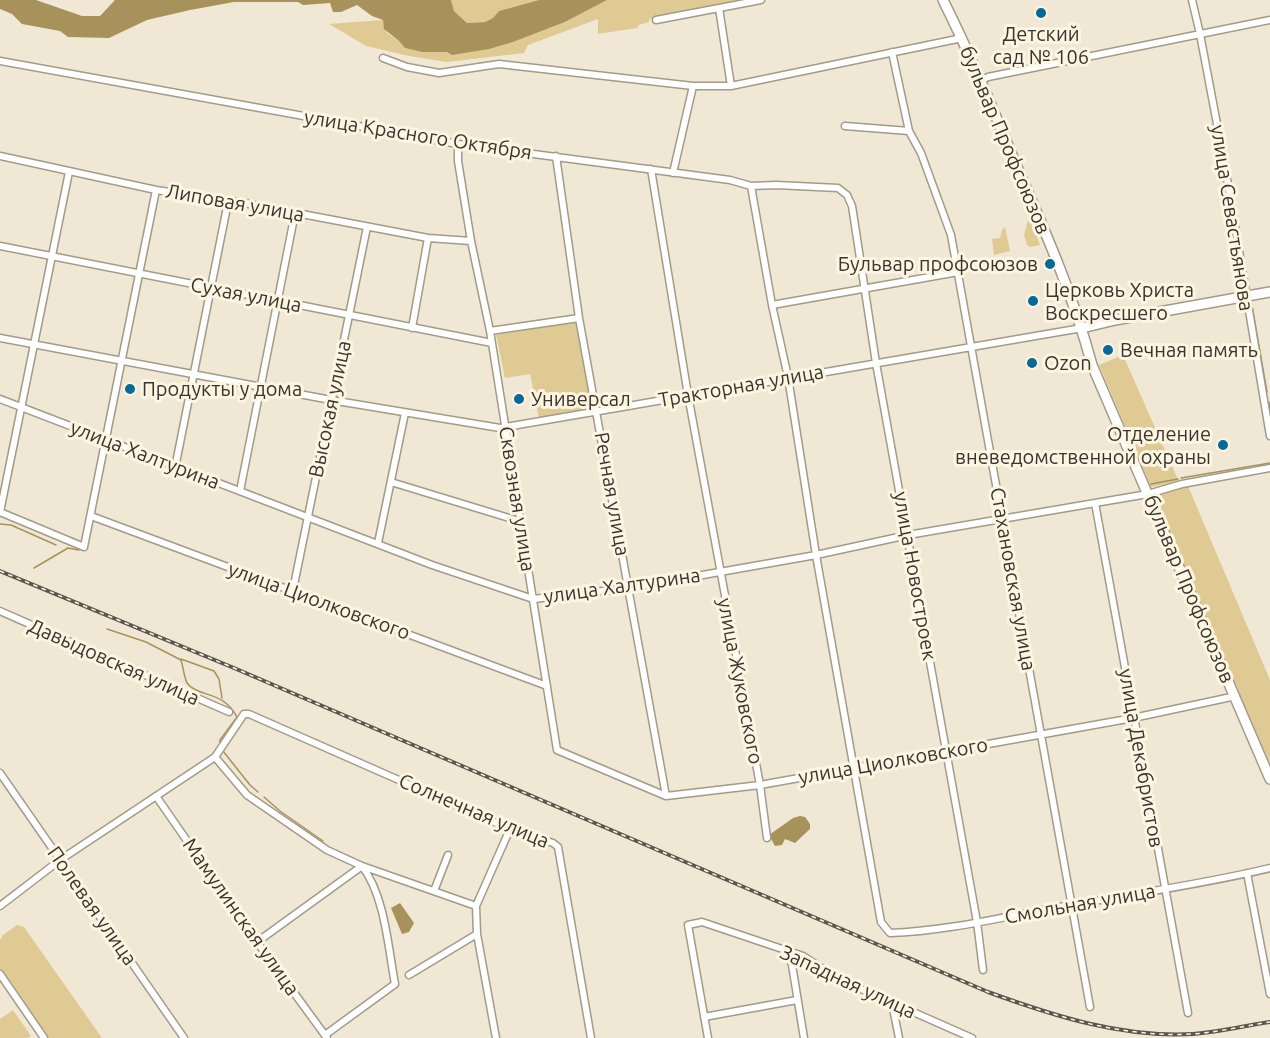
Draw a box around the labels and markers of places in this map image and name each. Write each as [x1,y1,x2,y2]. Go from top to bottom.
marker: Детский сад № 106 [1034,6,1048,20]
place label: Детский сад № 106 [993,22,1089,69]
place label: Бульвар профсоюзов [838,252,1038,276]
marker: Бульвар профсоюзов [1043,257,1057,271]
place label: Церковь Христа Воскресшего [1045,278,1194,325]
marker: Церковь Христа Воскресшего [1026,294,1040,308]
place label: Вечная память [1120,338,1258,362]
marker: Вечная память [1101,343,1115,357]
place label: Ozon [1044,351,1092,375]
marker: Ozon [1025,356,1039,370]
place label: Продукты у дома [142,377,302,401]
marker: Продукты у дома [123,382,137,396]
place label: Универсал [531,387,631,411]
marker: Универсал [512,392,526,406]
place label: Отделение вневедомственной охраны [955,422,1211,469]
marker: Отделение вневедомственной охраны [1216,438,1230,452]

